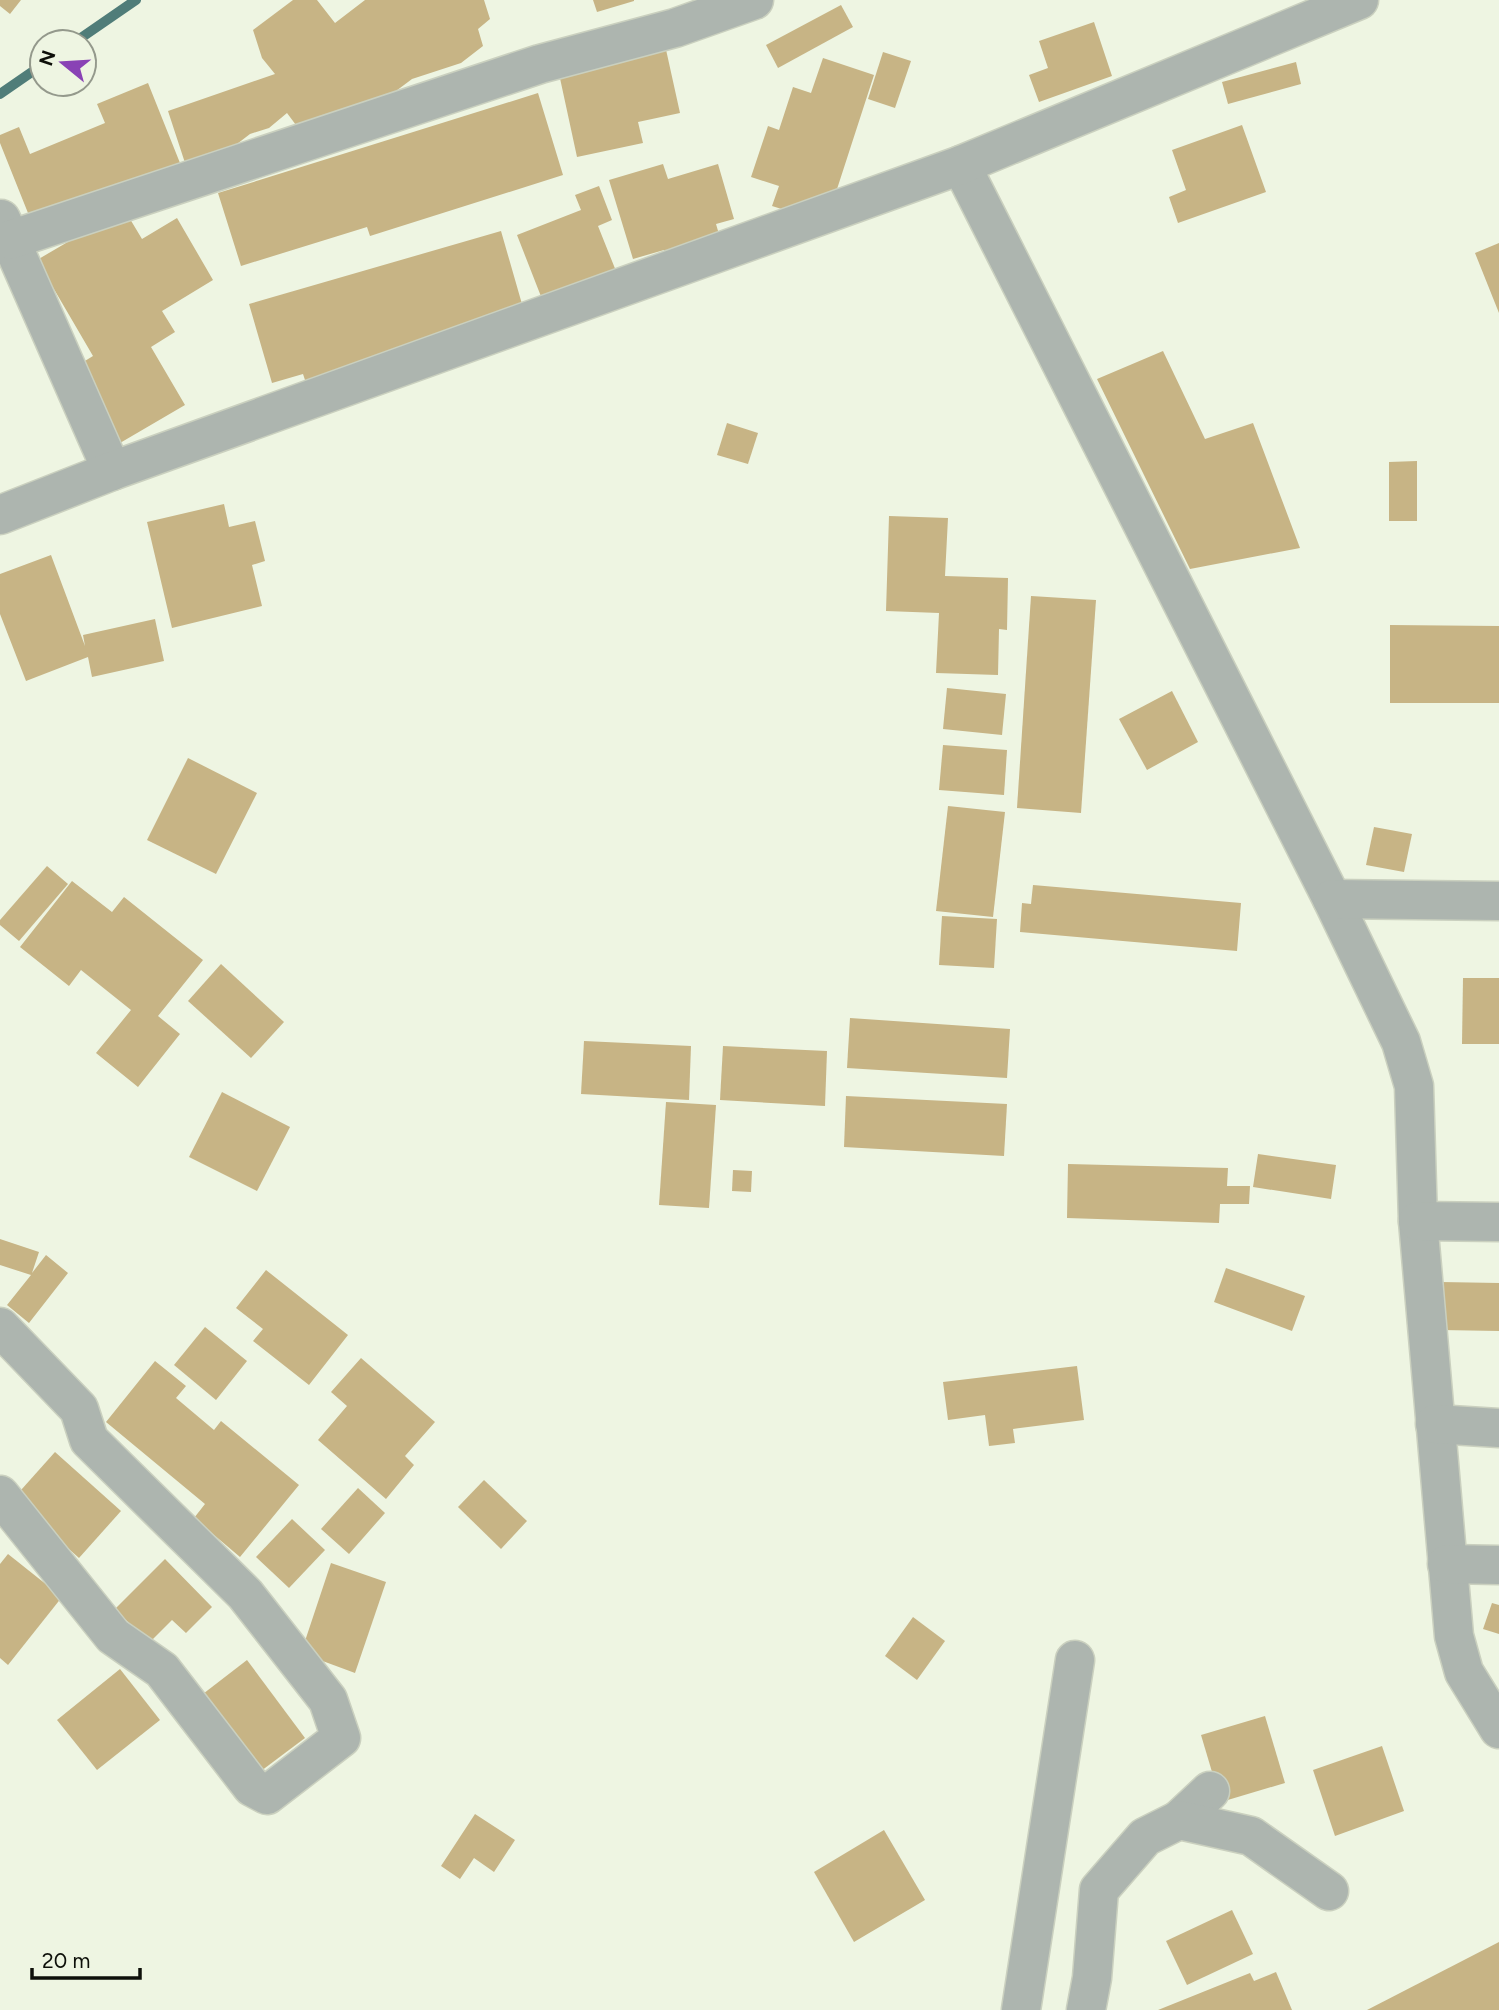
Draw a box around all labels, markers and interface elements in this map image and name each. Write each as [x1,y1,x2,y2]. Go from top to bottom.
north arrow [28,28,98,98]
text: N [34,47,61,68]
scale bar [32,1937,140,1981]
text: 20 m [42,1948,90,1973]

